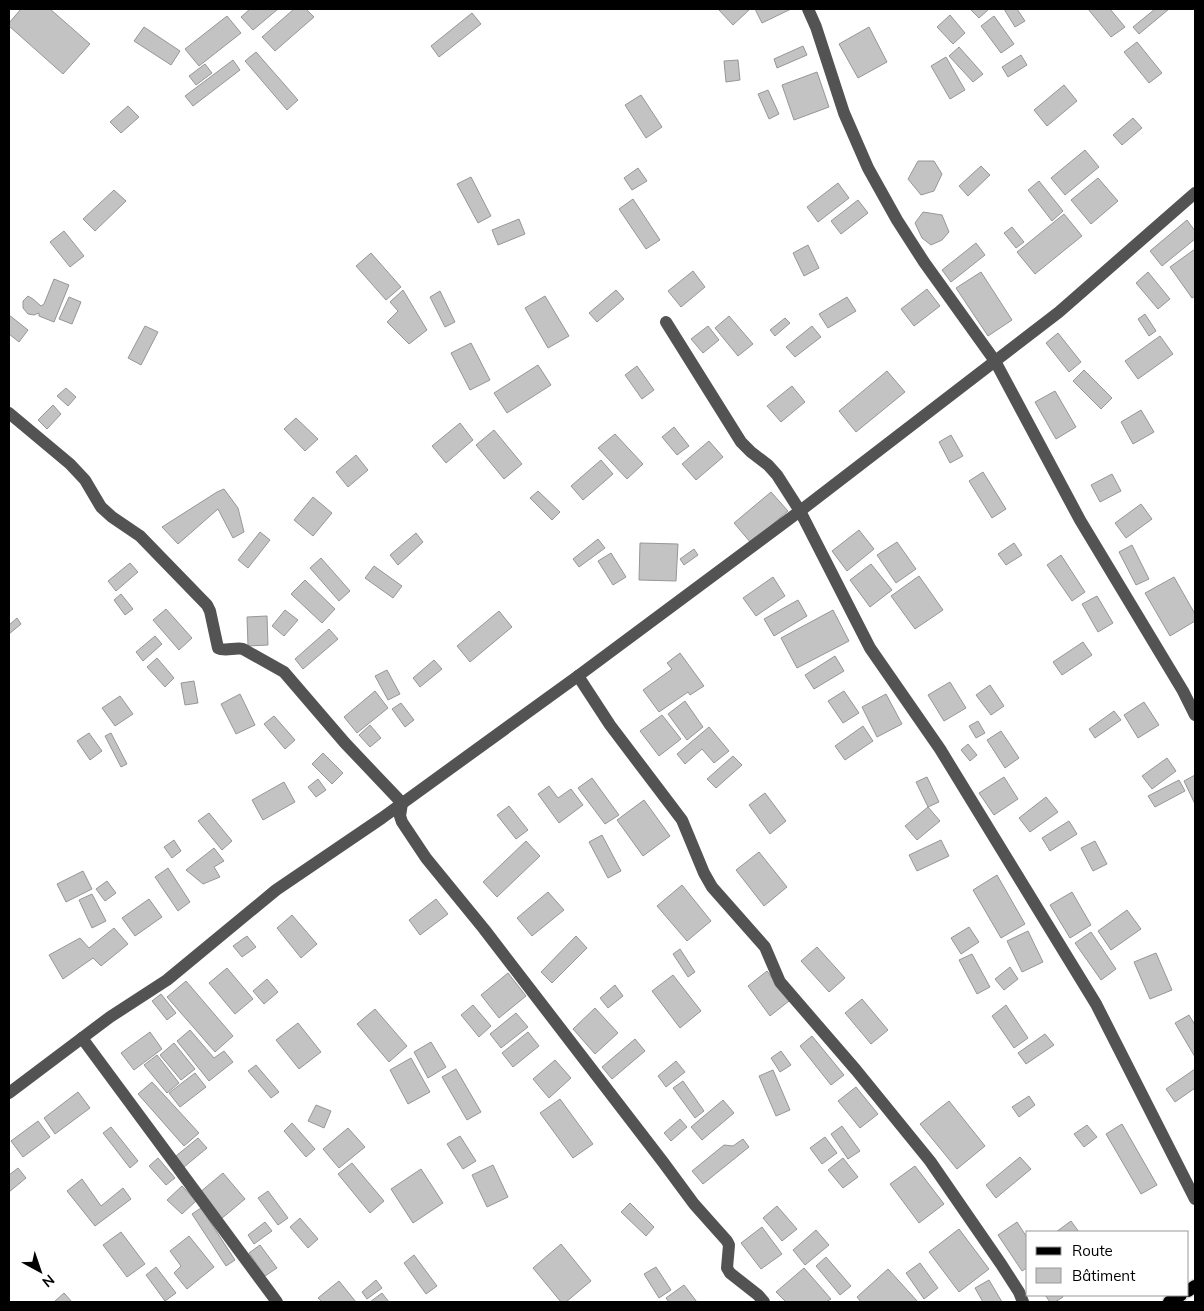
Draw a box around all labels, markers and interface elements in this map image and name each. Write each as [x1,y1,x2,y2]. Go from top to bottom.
legend [1026,1231,1189,1296]
text: Route [1072,1241,1113,1260]
north arrow [15,1246,65,1296]
text: Bâtiment [1072,1266,1135,1285]
text: N [39,1271,58,1291]

